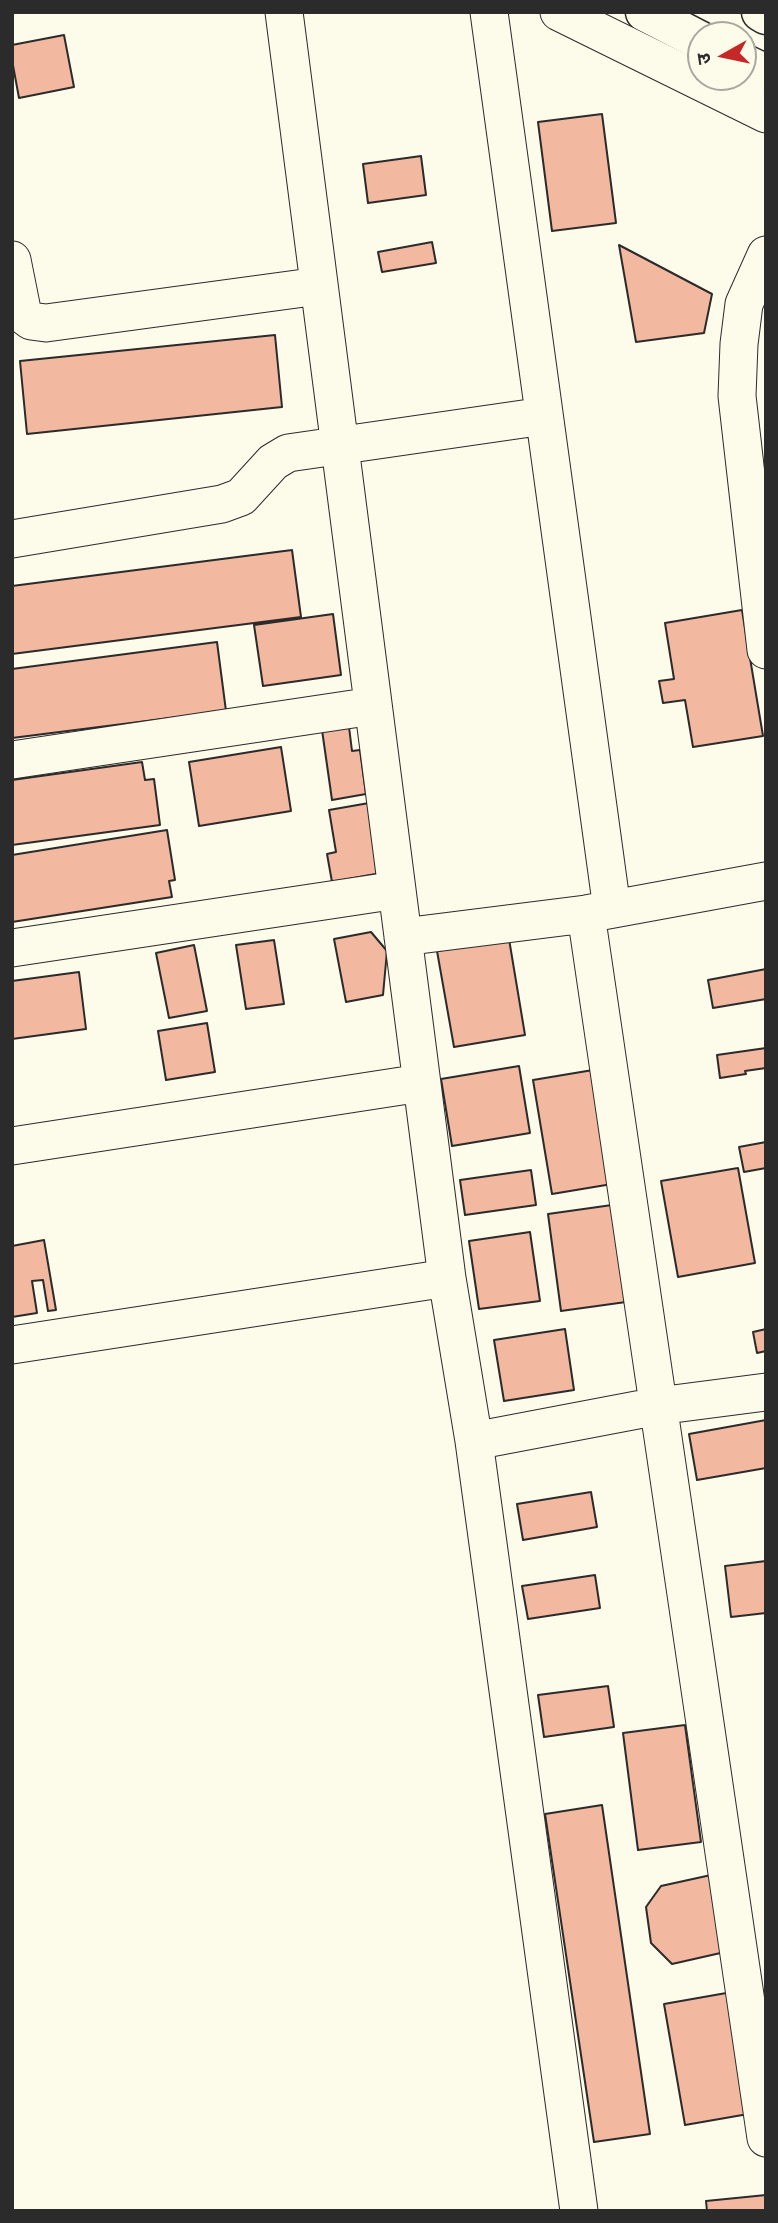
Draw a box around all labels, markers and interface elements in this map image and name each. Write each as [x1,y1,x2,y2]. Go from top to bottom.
north arrow [687,21,757,91]
text: उ [691,52,716,66]

